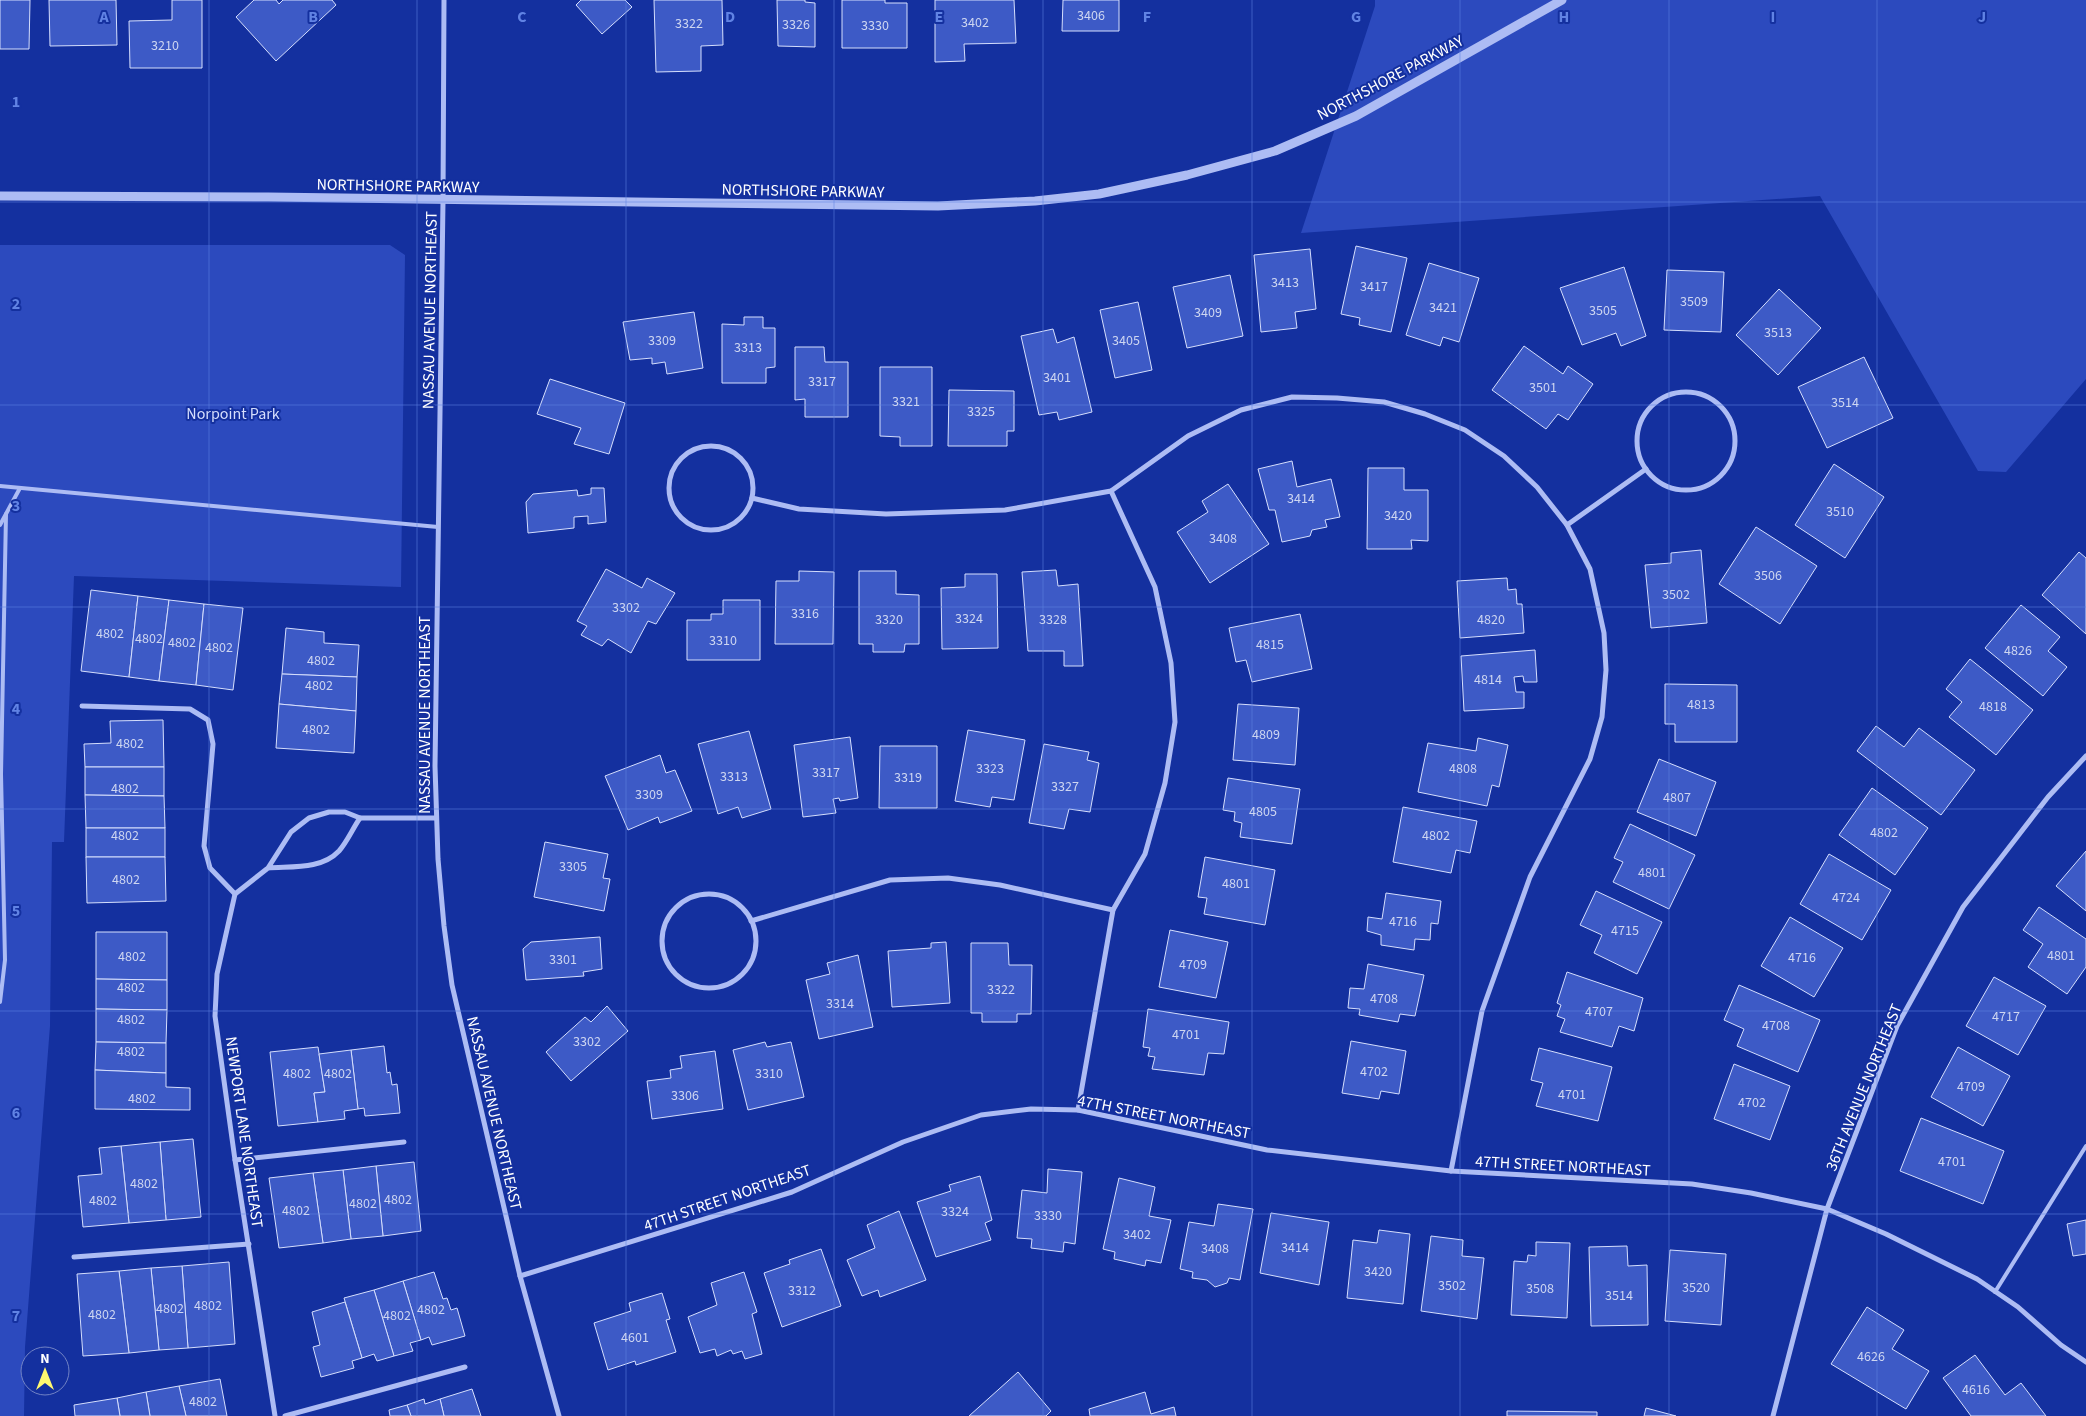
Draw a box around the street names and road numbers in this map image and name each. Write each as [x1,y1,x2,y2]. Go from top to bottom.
street label: NORTHSHORE PARKWAY [1313,30,1468,126]
street label: NORTHSHORE PARKWAY [316,174,480,198]
street label: NORTHSHORE PARKWAY [721,179,885,203]
street label: NASSAU AVENUE NORTHEAST [417,210,443,409]
street label: NASSAU AVENUE NORTHEAST [414,616,436,814]
street label: 36TH AVENUE NORTHEAST [1820,1000,1908,1174]
street label: NASSAU AVENUE NORTHEAST [461,1014,527,1213]
street label: NEWPORT LANE NORTHEAST [220,1035,268,1230]
street label: 47TH STREET NORTHEAST [1076,1089,1252,1145]
street label: 47TH STREET NORTHEAST [1475,1150,1652,1182]
street label: 47TH STREET NORTHEAST [641,1159,814,1237]

